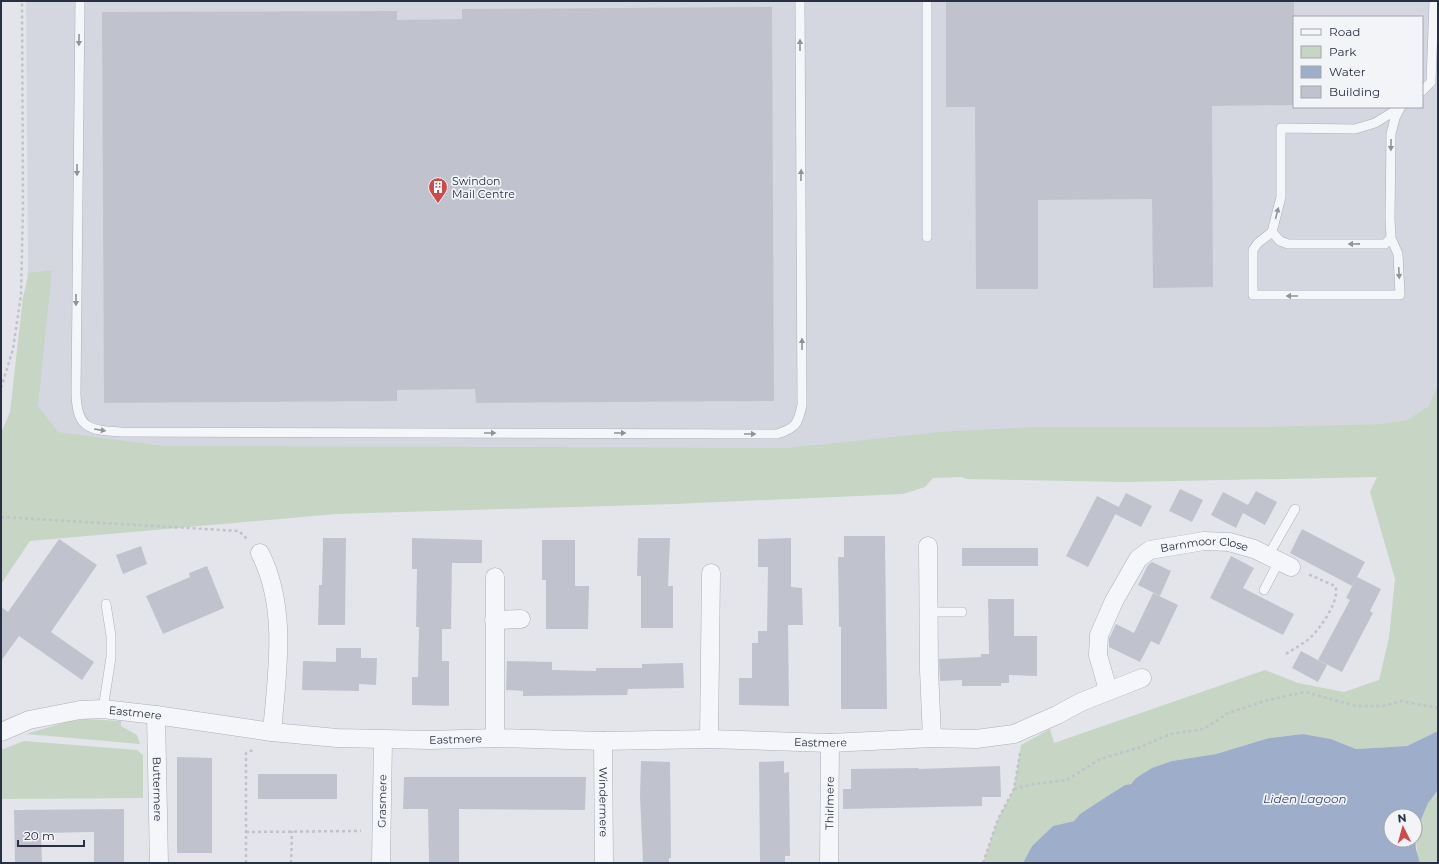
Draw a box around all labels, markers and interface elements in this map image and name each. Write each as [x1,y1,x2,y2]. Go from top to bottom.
legend [1293,16,1423,108]
text: Road [1329,24,1360,39]
one-way arrow [76,34,82,47]
one-way arrow [797,38,803,51]
text: Park [1329,44,1357,59]
text: Water [1329,64,1366,79]
text: Building [1329,84,1380,99]
one-way arrow [1388,139,1394,152]
one-way arrow [74,164,80,177]
one-way arrow [798,168,804,181]
place label: Swindon Mail Centre [452,174,515,201]
building icon: Swindon Mail Centre [427,176,449,204]
one-way arrow [1275,206,1281,219]
one-way arrow [1347,241,1360,247]
one-way arrow [1396,267,1402,280]
one-way arrow [1286,292,1298,299]
one-way arrow [73,294,79,307]
one-way arrow [799,337,805,350]
one-way arrow [94,427,107,433]
one-way arrow [484,430,497,436]
one-way arrow [614,430,627,436]
one-way arrow [744,431,757,437]
street label: Barnmoor Close [1159,534,1250,555]
street label: Eastmere [108,703,163,723]
street label: Eastmere [429,731,483,747]
street label: Eastmere [794,735,848,750]
street label: Buttermere [150,757,165,822]
street label: Windermere [596,767,611,837]
street label: Grasmere [375,774,389,828]
street label: Thirlmere [822,776,837,830]
water label: Liden Lagoon [1263,791,1347,806]
north arrow [1383,808,1423,848]
text: N [1397,811,1407,825]
scale bar [18,822,84,848]
text: 20 m [24,828,55,843]

